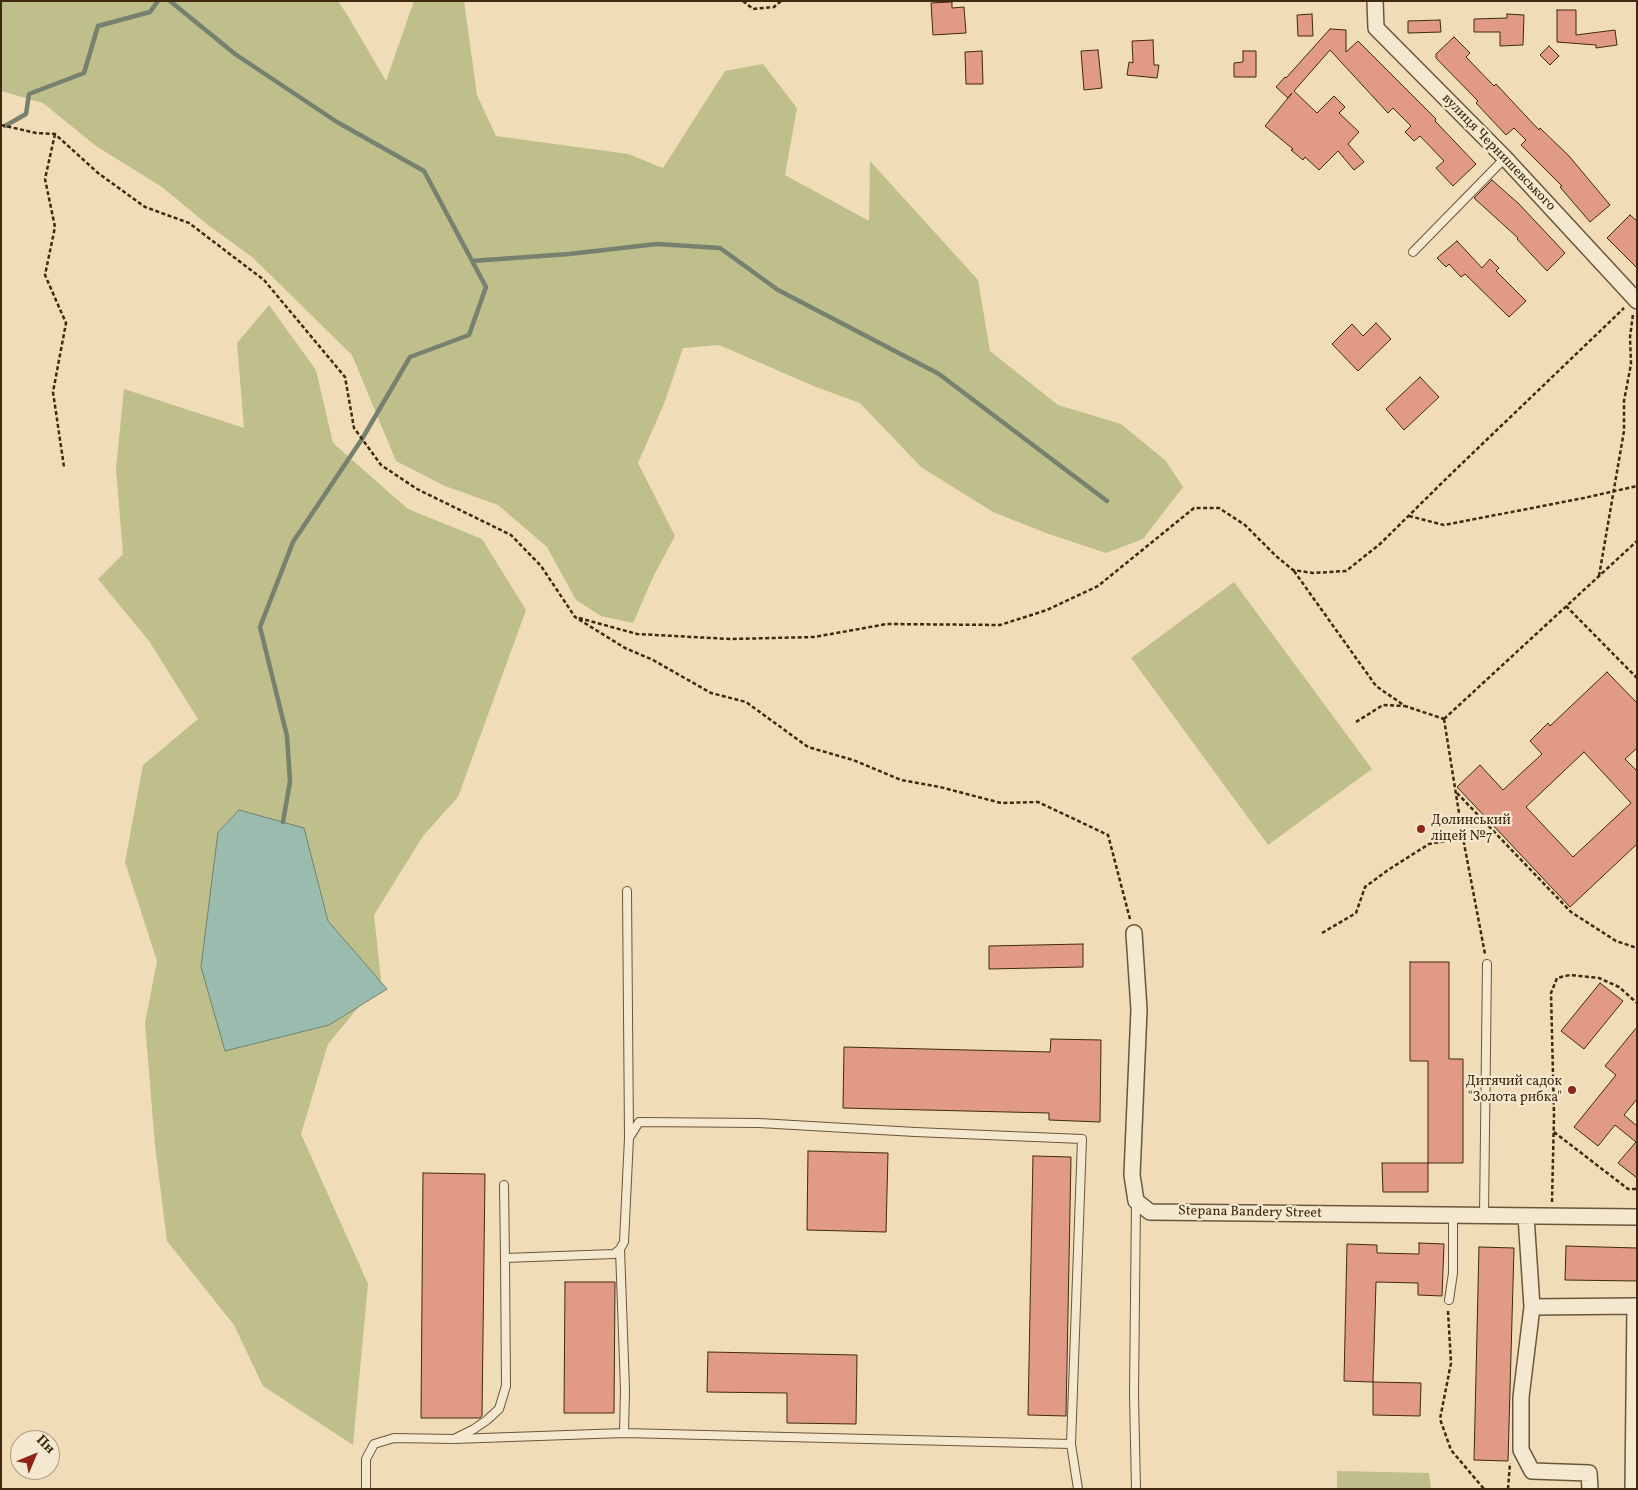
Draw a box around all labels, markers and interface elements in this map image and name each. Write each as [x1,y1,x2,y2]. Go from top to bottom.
street label: вулиця Чернишевського [1438,91,1558,215]
place label: Долинський ліцей №7 [1431,813,1511,846]
marker: Долинський ліцей №7 [1415,823,1427,835]
place label: Дитячий садок "Золота рибка" [1466,1074,1562,1106]
marker: Дитячий садок "Золота рибка" [1566,1084,1578,1096]
street label: Stepana Bandery Street [1178,1203,1322,1223]
north arrow [10,1430,60,1480]
text: Пн [31,1431,59,1458]

